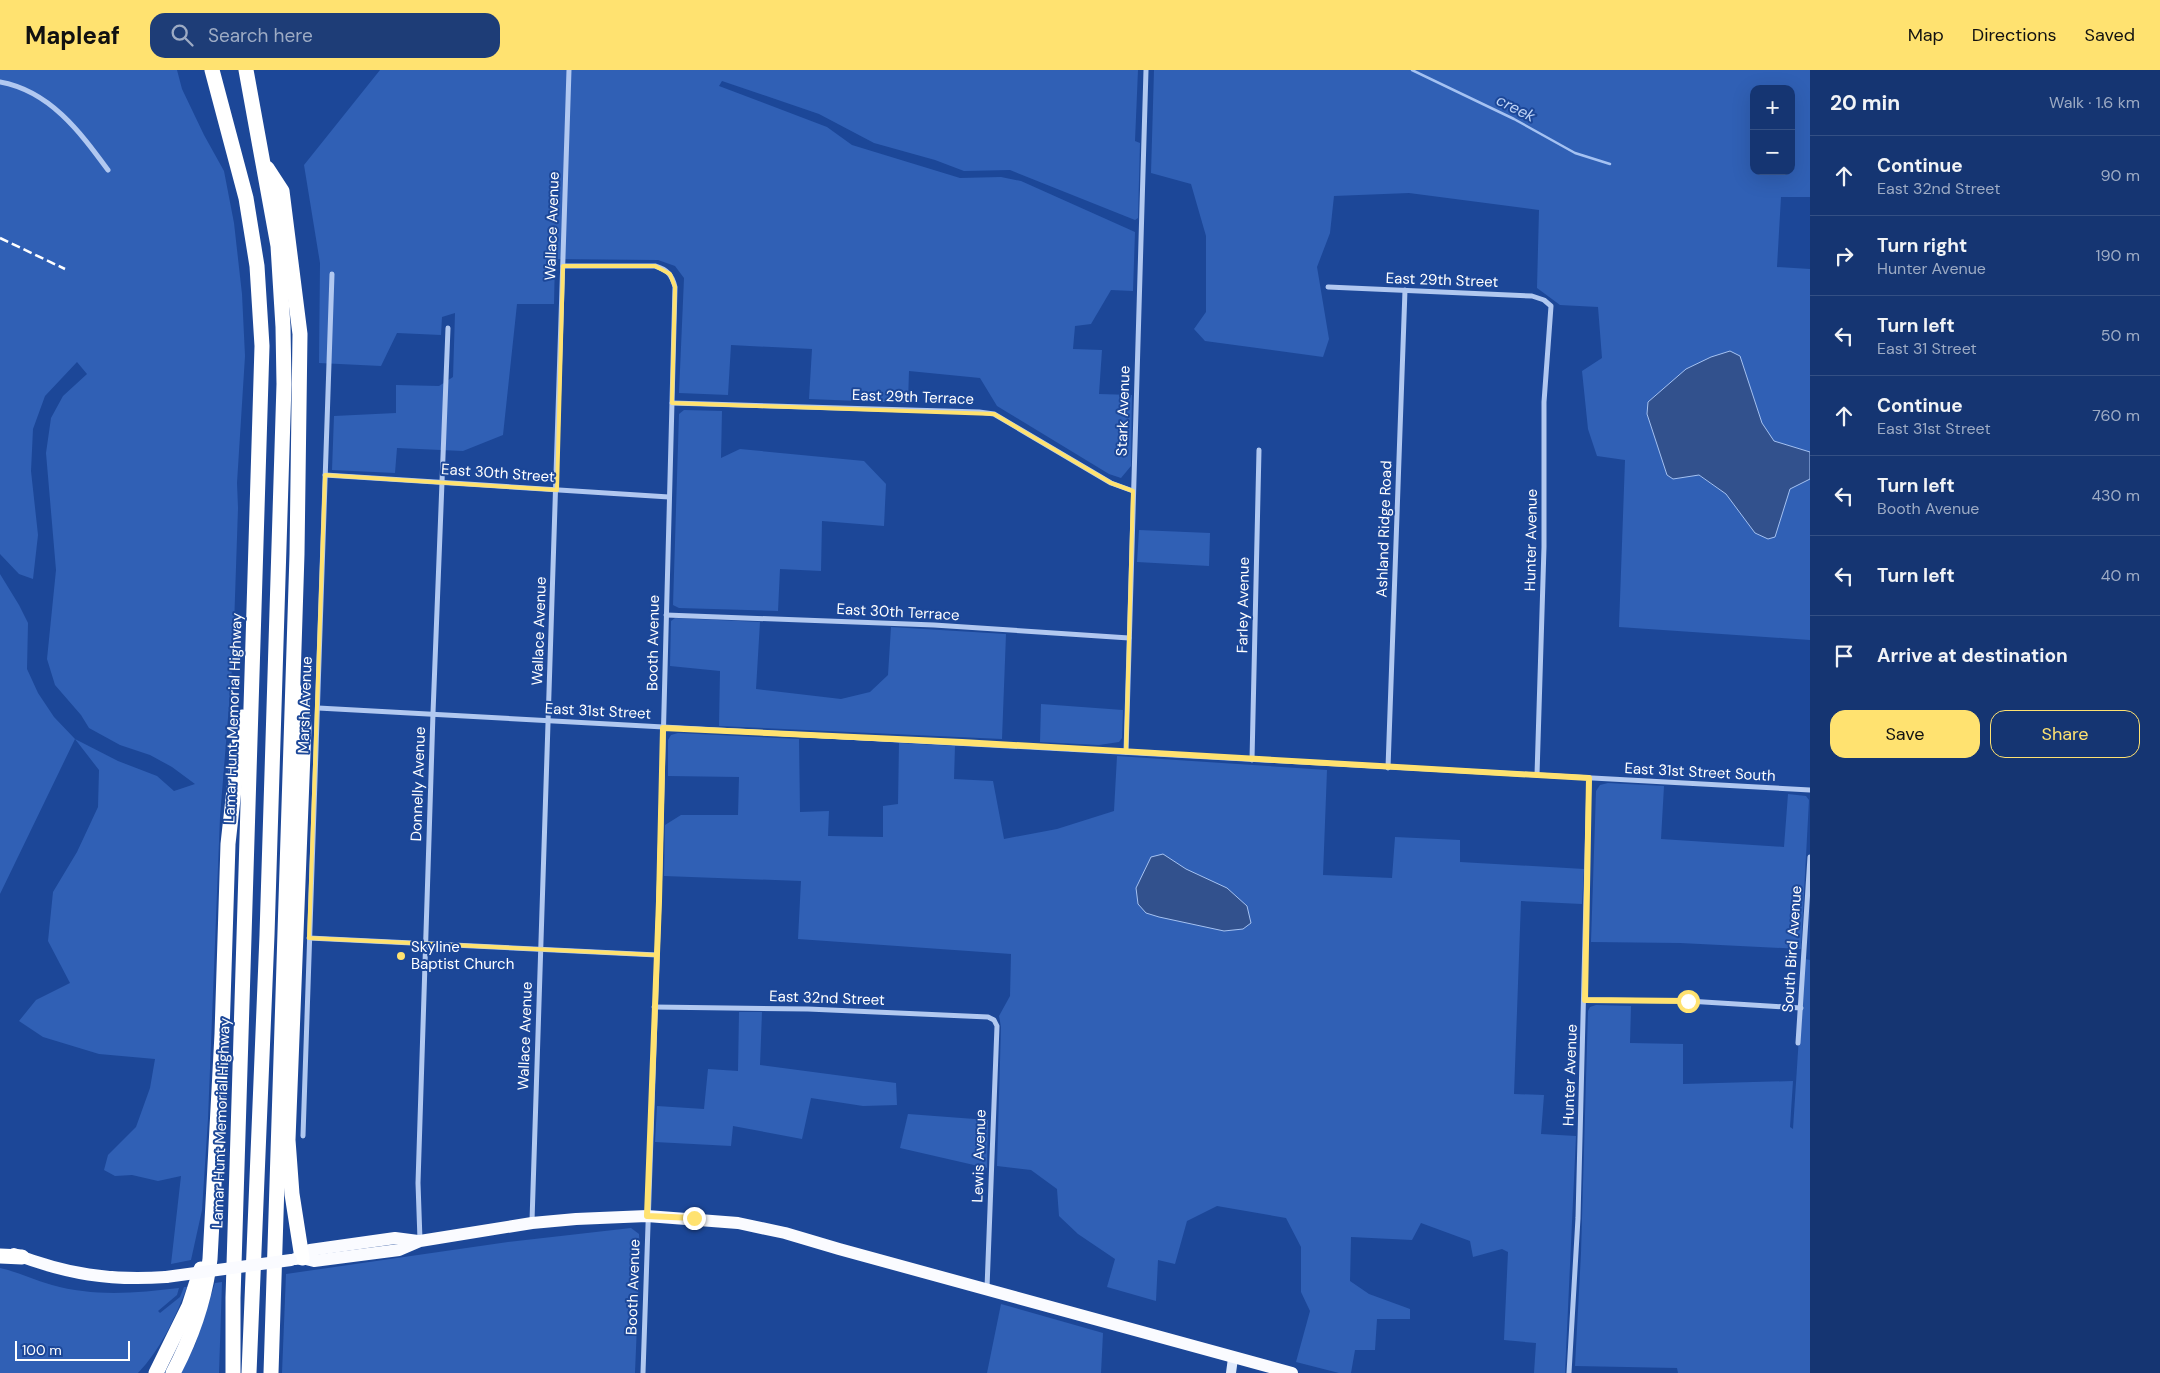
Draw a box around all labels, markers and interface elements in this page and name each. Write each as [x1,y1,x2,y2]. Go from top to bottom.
search box [150,13,500,58]
text: Mapleaf [25,20,120,51]
icon: search [168,21,196,49]
text: Search here [208,23,313,48]
text: Map [1908,23,1944,47]
text: Directions [1972,23,2057,47]
text: Saved [2085,23,2135,47]
map controls [1750,85,1795,175]
button: + [1750,85,1795,130]
water label: creek [1493,89,1540,127]
text: 20 min [1830,89,1900,117]
text: Walk · 1.6 km [2049,92,2140,113]
button: − [1750,130,1795,175]
text: Continue [1877,153,1963,178]
icon: ahead [1830,162,1858,190]
text: 90 m [2100,165,2140,186]
street label: Wallace Avenue [540,171,564,281]
text: East 32nd Street [1877,178,2000,199]
text: Turn right [1877,233,1967,258]
icon: right [1830,242,1858,270]
text: 190 m [2096,245,2140,266]
text: Hunter Avenue [1877,258,1986,279]
street label: East 29th Street [1385,268,1499,292]
text: Turn left [1877,313,1955,338]
icon: left [1830,322,1858,350]
text: 50 m [2101,325,2140,346]
text: East 31 Street [1877,338,1977,359]
street label: Stark Avenue [1111,365,1135,457]
street label: East 29th Terrace [852,385,974,409]
text: Continue [1877,393,1963,418]
icon: ahead [1830,402,1858,430]
text: 760 m [2092,405,2140,426]
text: East 31st Street [1877,418,1991,439]
street label: East 30th Street [441,459,556,487]
street label: Ashland Ridge Road [1372,460,1396,598]
text: Turn left [1877,473,1955,498]
icon: left [1830,482,1858,510]
text: 430 m [2091,485,2140,506]
street label: Hunter Avenue [1520,489,1542,591]
text: Booth Avenue [1877,498,1979,519]
street label: Farley Avenue [1232,557,1254,653]
icon: left [1830,562,1858,590]
text: Turn left [1877,563,1955,588]
text: 40 m [2101,565,2140,586]
street label: Wallace Avenue [527,576,551,686]
street label: Booth Avenue [642,595,664,691]
street label: East 30th Terrace [836,599,960,625]
street label: Lamar Hunt Memorial Highway [219,612,247,824]
icon: arrive [1830,642,1858,670]
text: Arrive at destination [1877,643,2068,668]
street label: Marsh Avenue [293,656,317,754]
street label: East 31st Street [544,698,652,724]
button: Save [1830,710,1980,758]
button: Share [1990,710,2140,758]
street label: Donnelly Avenue [406,726,430,842]
street label: East 31st Street South [1624,758,1776,786]
street label: South Bird Avenue [1778,885,1806,1013]
place label: Skyline Baptist Church [411,937,514,974]
marker: Skyline Baptist Church [395,950,407,962]
street label: Wallace Avenue [513,981,537,1091]
street label: East 32nd Street [769,986,885,1010]
route start [1677,990,1700,1013]
street label: Lamar Hunt Memorial Highway [207,1017,235,1229]
street label: Hunter Avenue [1558,1024,1582,1126]
street label: Lewis Avenue [967,1109,991,1203]
route end [683,1207,706,1230]
street label: Booth Avenue [621,1239,645,1335]
scale bar [15,1338,130,1361]
text: 100 m [22,1341,62,1359]

